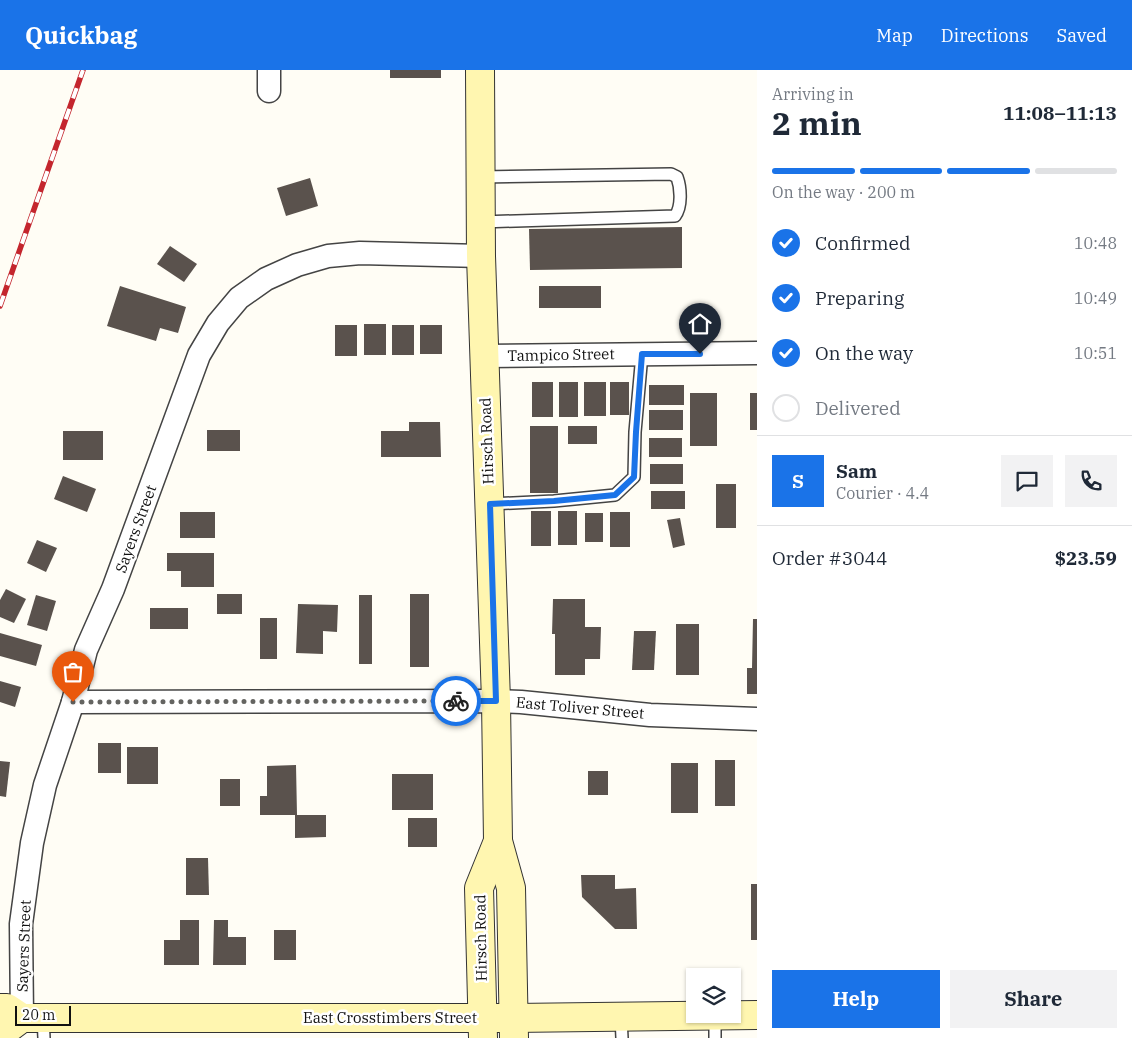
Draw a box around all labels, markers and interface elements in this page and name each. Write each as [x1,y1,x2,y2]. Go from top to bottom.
text: Quickbag [25,19,137,51]
text: Map [876,24,913,47]
text: Directions [941,24,1029,47]
text: Saved [1057,24,1107,47]
text: Arriving in [772,84,854,104]
text: 11:08–11:13 [1003,101,1117,125]
text: 2 min [772,102,862,144]
text: On the way · 200 m [772,182,915,202]
icon: check [772,229,800,257]
text: Confirmed [815,231,910,255]
text: 10:48 [1074,233,1117,253]
icon: check [772,284,800,312]
text: Preparing [815,286,904,310]
text: 10:49 [1074,288,1117,308]
pin [679,303,721,354]
icon: home [686,310,714,338]
icon: check [772,339,800,367]
text: On the way [815,341,913,365]
text: 10:51 [1074,343,1117,363]
street label: Tampico Street [507,344,615,365]
text: Delivered [815,396,901,420]
street label: Hirsch Road [475,397,498,485]
button: chat [1001,455,1053,507]
button: phone [1065,455,1117,507]
text: Sam [836,459,877,483]
text: S [792,469,804,493]
street label: Sayers Street [111,482,160,575]
text: Courier · 4.4 [836,483,929,503]
text: Order #3044 [772,546,887,570]
text: $23.59 [1055,546,1117,570]
pin [52,651,94,702]
icon: bag [59,658,87,686]
courier [431,676,481,726]
icon: bike [442,687,470,715]
street label: East Toliver Street [515,692,645,723]
street label: Hirsch Road [470,894,491,982]
street label: Sayers Street [12,900,35,992]
map controls [686,968,741,1023]
button: layers [686,968,741,1023]
button: Help [772,970,940,1028]
button: Share [950,970,1117,1028]
scale bar [15,1003,71,1026]
text: 20 m [22,1006,55,1024]
street label: East Crosstimbers Street [303,1008,477,1027]

